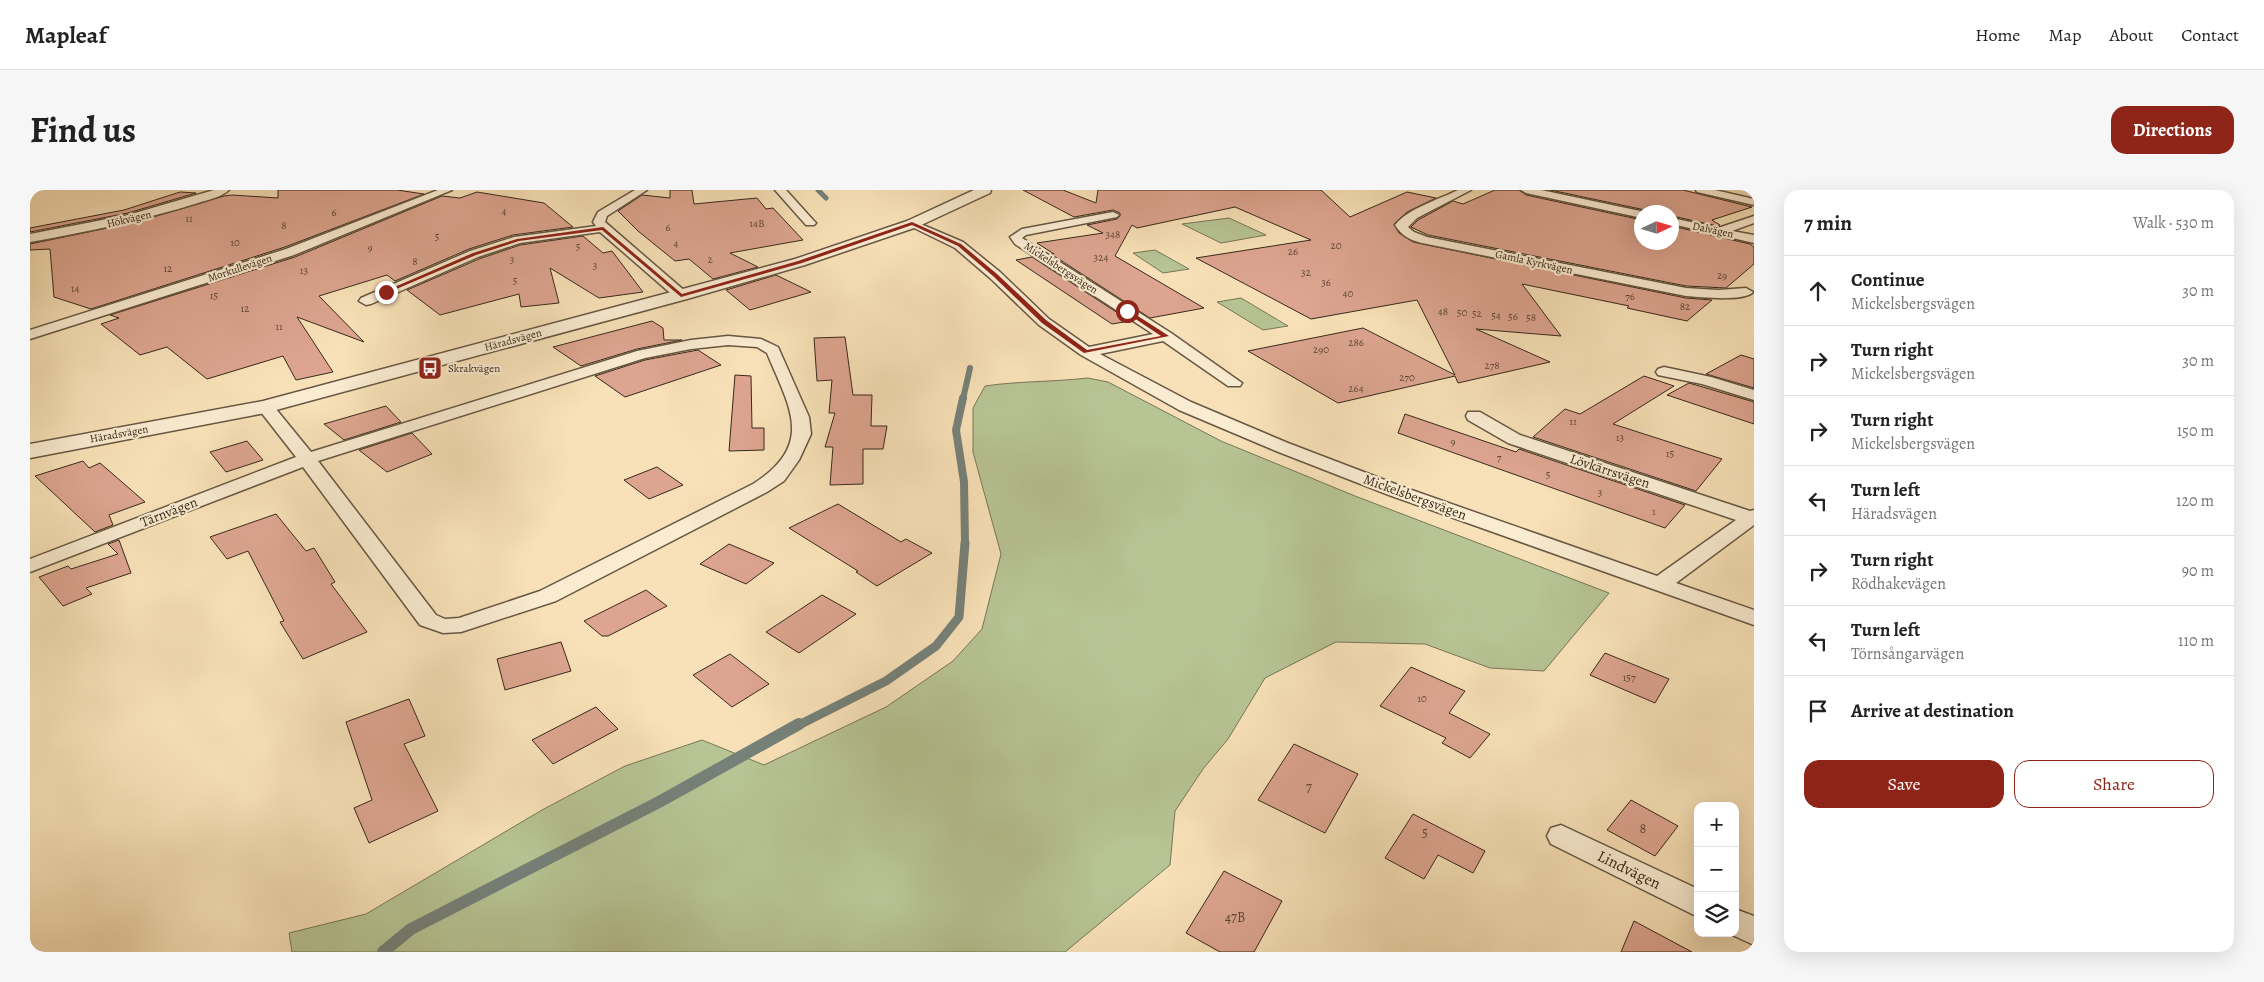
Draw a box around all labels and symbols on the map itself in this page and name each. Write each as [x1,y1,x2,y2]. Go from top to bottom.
house number: 4 [502,204,507,219]
house number: 6 [331,205,337,220]
north arrow [1634,205,1679,250]
street label: Hökvägen [105,207,153,231]
house number: 11 [185,211,193,226]
house number: 14B [749,216,765,231]
house number: 8 [281,218,287,233]
street label: Dalvägen [1691,218,1735,242]
house number: 6 [665,220,671,235]
house number: 348 [1106,227,1120,242]
house number: 5 [435,229,440,244]
house number: 10 [230,235,240,250]
house number: 4 [674,236,679,251]
street label: Mickelsbergsvägen [1021,238,1101,298]
house number: 20 [1330,238,1342,253]
house number: 5 [576,239,581,254]
house number: 9 [367,240,373,255]
house number: 26 [1288,244,1298,259]
street label: Gamla Kyrkvägen [1494,246,1574,278]
house number: 324 [1094,250,1108,265]
street label: Morkullevägen [206,251,274,285]
house number: 3 [510,252,514,267]
house number: 2 [707,252,713,267]
house number: 8 [412,254,418,269]
house number: 3 [593,258,597,273]
house number: 12 [164,261,173,276]
house number: 13 [300,263,308,278]
house number: 32 [1301,265,1311,280]
house number: 29 [1717,268,1727,283]
house number: 5 [513,273,518,288]
house number: 36 [1321,275,1331,290]
house number: 14 [71,281,79,296]
route end [375,281,398,304]
house number: 40 [1343,286,1354,301]
house number: 15 [210,288,219,303]
house number: 76 [1625,289,1635,304]
house number: 82 [1680,299,1690,314]
route start [1116,300,1139,323]
house number: 12 [241,301,250,316]
house number: 48 [1438,304,1448,319]
house number: 50 [1457,305,1467,320]
house number: 52 [1472,306,1482,321]
house number: 54 [1491,308,1501,323]
house number: 56 [1508,309,1518,324]
house number: 58 [1526,310,1536,325]
house number: 11 [275,319,283,334]
street label: Häradsvägen [483,325,543,355]
house number: 286 [1348,335,1364,350]
house number: 290 [1313,342,1329,357]
bus stop icon: Skrakvägen [417,355,443,381]
house number: 278 [1484,358,1500,373]
place label: Skrakvägen [448,361,500,376]
house number: 270 [1399,370,1415,385]
house number: 264 [1348,381,1364,396]
house number: 11 [1569,414,1577,429]
street label: Häradsvägen [89,421,149,447]
house number: 13 [1616,430,1624,445]
house number: 9 [1450,434,1456,449]
house number: 15 [1666,446,1675,461]
street label: Lövkärrsvägen [1568,449,1653,493]
house number: 7 [1497,450,1502,465]
house number: 5 [1546,467,1551,482]
street label: Mickelsbergsvägen [1361,470,1470,525]
house number: 3 [1598,485,1602,500]
street label: Tärnvägen [138,492,201,532]
house number: 1 [1652,504,1656,519]
house number: 157 [1622,670,1636,685]
house number: 10 [1417,691,1427,706]
house number: 7 [1306,778,1312,797]
house number: 8 [1640,819,1647,838]
house number: 5 [1422,823,1428,842]
street label: Lindvägen [1593,845,1665,895]
house number: 47B [1225,908,1245,927]

